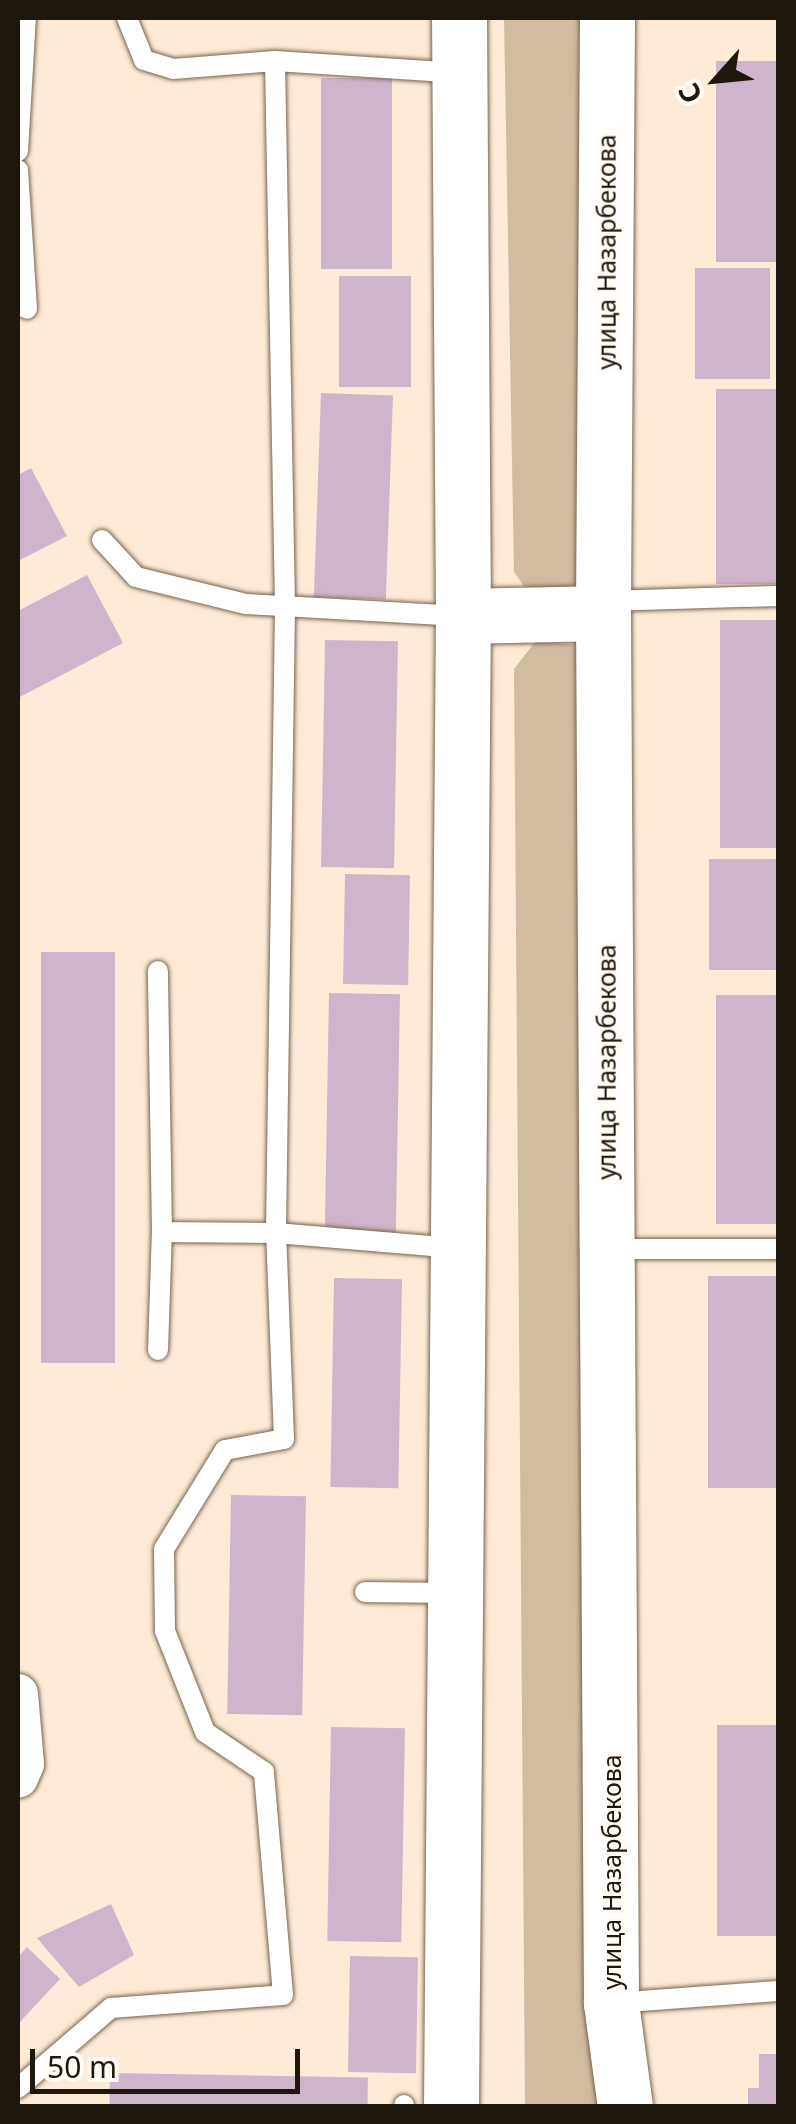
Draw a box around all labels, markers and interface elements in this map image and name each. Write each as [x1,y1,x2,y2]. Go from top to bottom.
north arrow [666,30,766,130]
text: С [668,77,710,110]
street label: улица Назарбекова [591,134,621,370]
street label: улица Назарбекова [591,944,621,1180]
street label: улица Назарбекова [596,1754,626,1990]
scale bar [35,2029,305,2091]
text: 50 m [47,2046,117,2087]

